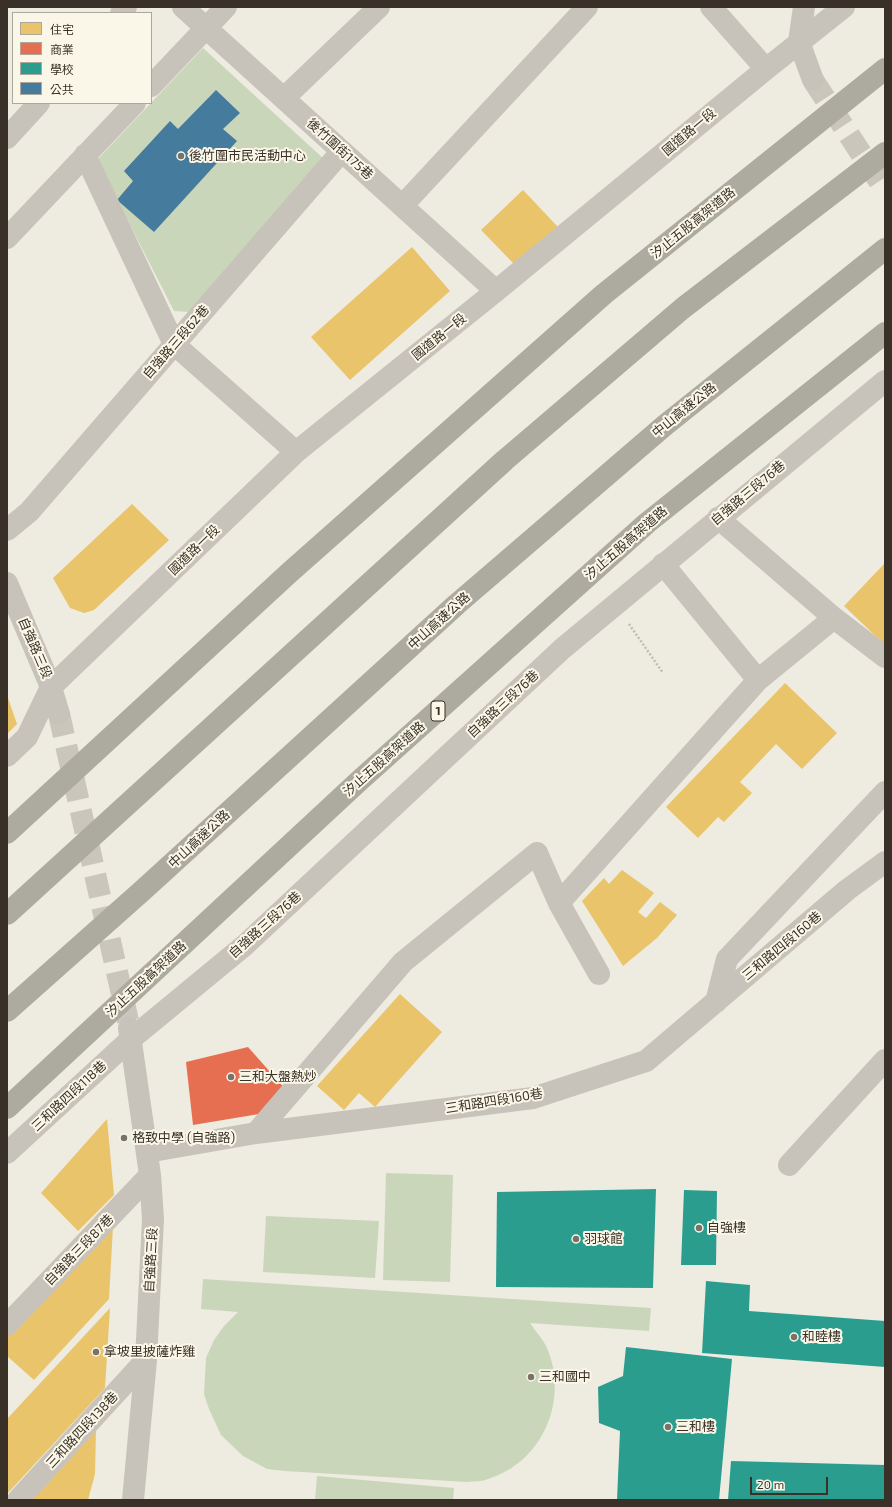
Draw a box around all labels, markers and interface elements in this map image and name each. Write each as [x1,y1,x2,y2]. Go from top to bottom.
legend [12,12,152,104]
text: 住宅 [50,22,74,36]
text: 商業 [50,42,74,56]
text: 學校 [50,62,74,76]
text: 公共 [50,82,74,96]
street label: 國道路一段 [659,105,719,159]
street label: 後竹圍街175巷 [304,115,376,183]
place label: 後竹圍市民活動中心 [189,148,306,164]
marker: 後竹圍市民活動中心 [176,151,186,161]
street label: 汐止五股高架道路 [648,184,738,262]
street label: 自強路三段62巷 [140,302,212,382]
street label: 國道路一段 [409,310,469,364]
street label: 中山高速公路 [649,379,719,441]
street label: 自強路三段76巷 [708,457,788,529]
street label: 汐止五股高架道路 [582,503,670,583]
street label: 國道路一段 [165,522,223,578]
street label: 中山高速公路 [405,589,473,653]
street label: 自強路三段 [15,615,55,681]
street label: 自強路三段76巷 [464,667,542,741]
road number: 1 [431,701,445,721]
street label: 汐止五股高架道路 [340,718,428,800]
street label: 中山高速公路 [165,807,233,871]
street label: 自強路三段76巷 [226,888,304,962]
street label: 三和路四段160巷 [739,908,825,984]
street label: 汐止五股高架道路 [103,938,189,1020]
street label: 三和路四段118巷 [28,1057,110,1135]
place label: 三和大盤熱炒 [239,1069,317,1085]
marker: 三和大盤熱炒 [226,1072,236,1082]
street label: 三和路四段160巷 [444,1086,544,1116]
place label: 格致中學 (自強路) [132,1130,235,1146]
marker: 格致中學 (自強路) [119,1133,129,1143]
street label: 自強路三段87巷 [41,1211,117,1289]
place label: 自強樓 [707,1220,746,1236]
marker: 自強樓 [694,1223,704,1233]
street label: 自強路三段 [142,1227,160,1293]
place label: 羽球館 [584,1231,623,1247]
marker: 羽球館 [571,1234,581,1244]
place label: 和睦樓 [802,1329,841,1345]
marker: 和睦樓 [789,1332,799,1342]
place label: 拿坡里披薩炸雞 [104,1344,195,1360]
marker: 拿坡里披薩炸雞 [91,1347,101,1357]
place label: 三和國中 [539,1369,591,1385]
marker: 三和國中 [526,1372,536,1382]
street label: 三和路四段138巷 [43,1389,121,1471]
place label: 三和樓 [676,1419,715,1435]
marker: 三和樓 [663,1422,673,1432]
scale bar [752,1469,830,1495]
text: 20 m [757,1477,784,1491]

